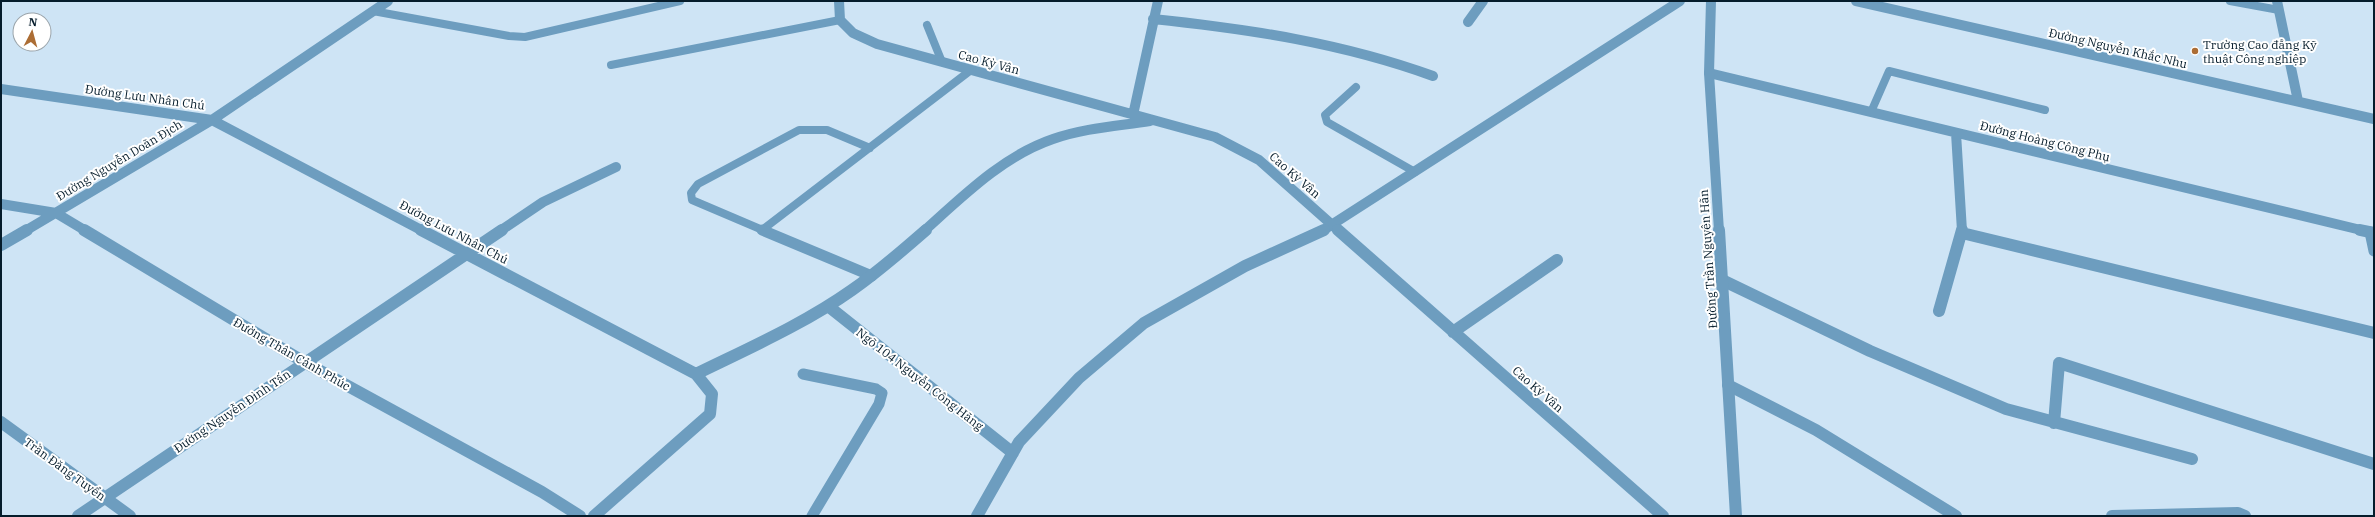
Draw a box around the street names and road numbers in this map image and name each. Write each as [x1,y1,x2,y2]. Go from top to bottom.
street label: Đường Nguyễn Khắc Nhu [2047,25,2189,71]
street label: Cao Kỳ Vân [957,47,1021,77]
street label: Đường Lưu Nhân Chú [84,81,206,113]
street label: Đường Nguyễn Doãn Địch [53,116,185,204]
street label: Đường Hoàng Công Phụ [1978,118,2112,165]
street label: Cao Kỳ Vân [1266,149,1324,201]
street label: Đường Trần Nguyên Hãn [1696,189,1720,329]
street label: Đường Lưu Nhân Chú [397,197,511,267]
street label: Đường Thân Cảnh Phúc [231,314,353,394]
street label: Ngõ 104 Nguyễn Công Hãng [853,325,987,434]
street label: Cao Kỳ Vân [1509,363,1567,415]
street label: Đường Nguyễn Đình Tấn [171,366,294,456]
street label: Trần Đăng Tuyển [21,434,109,504]

